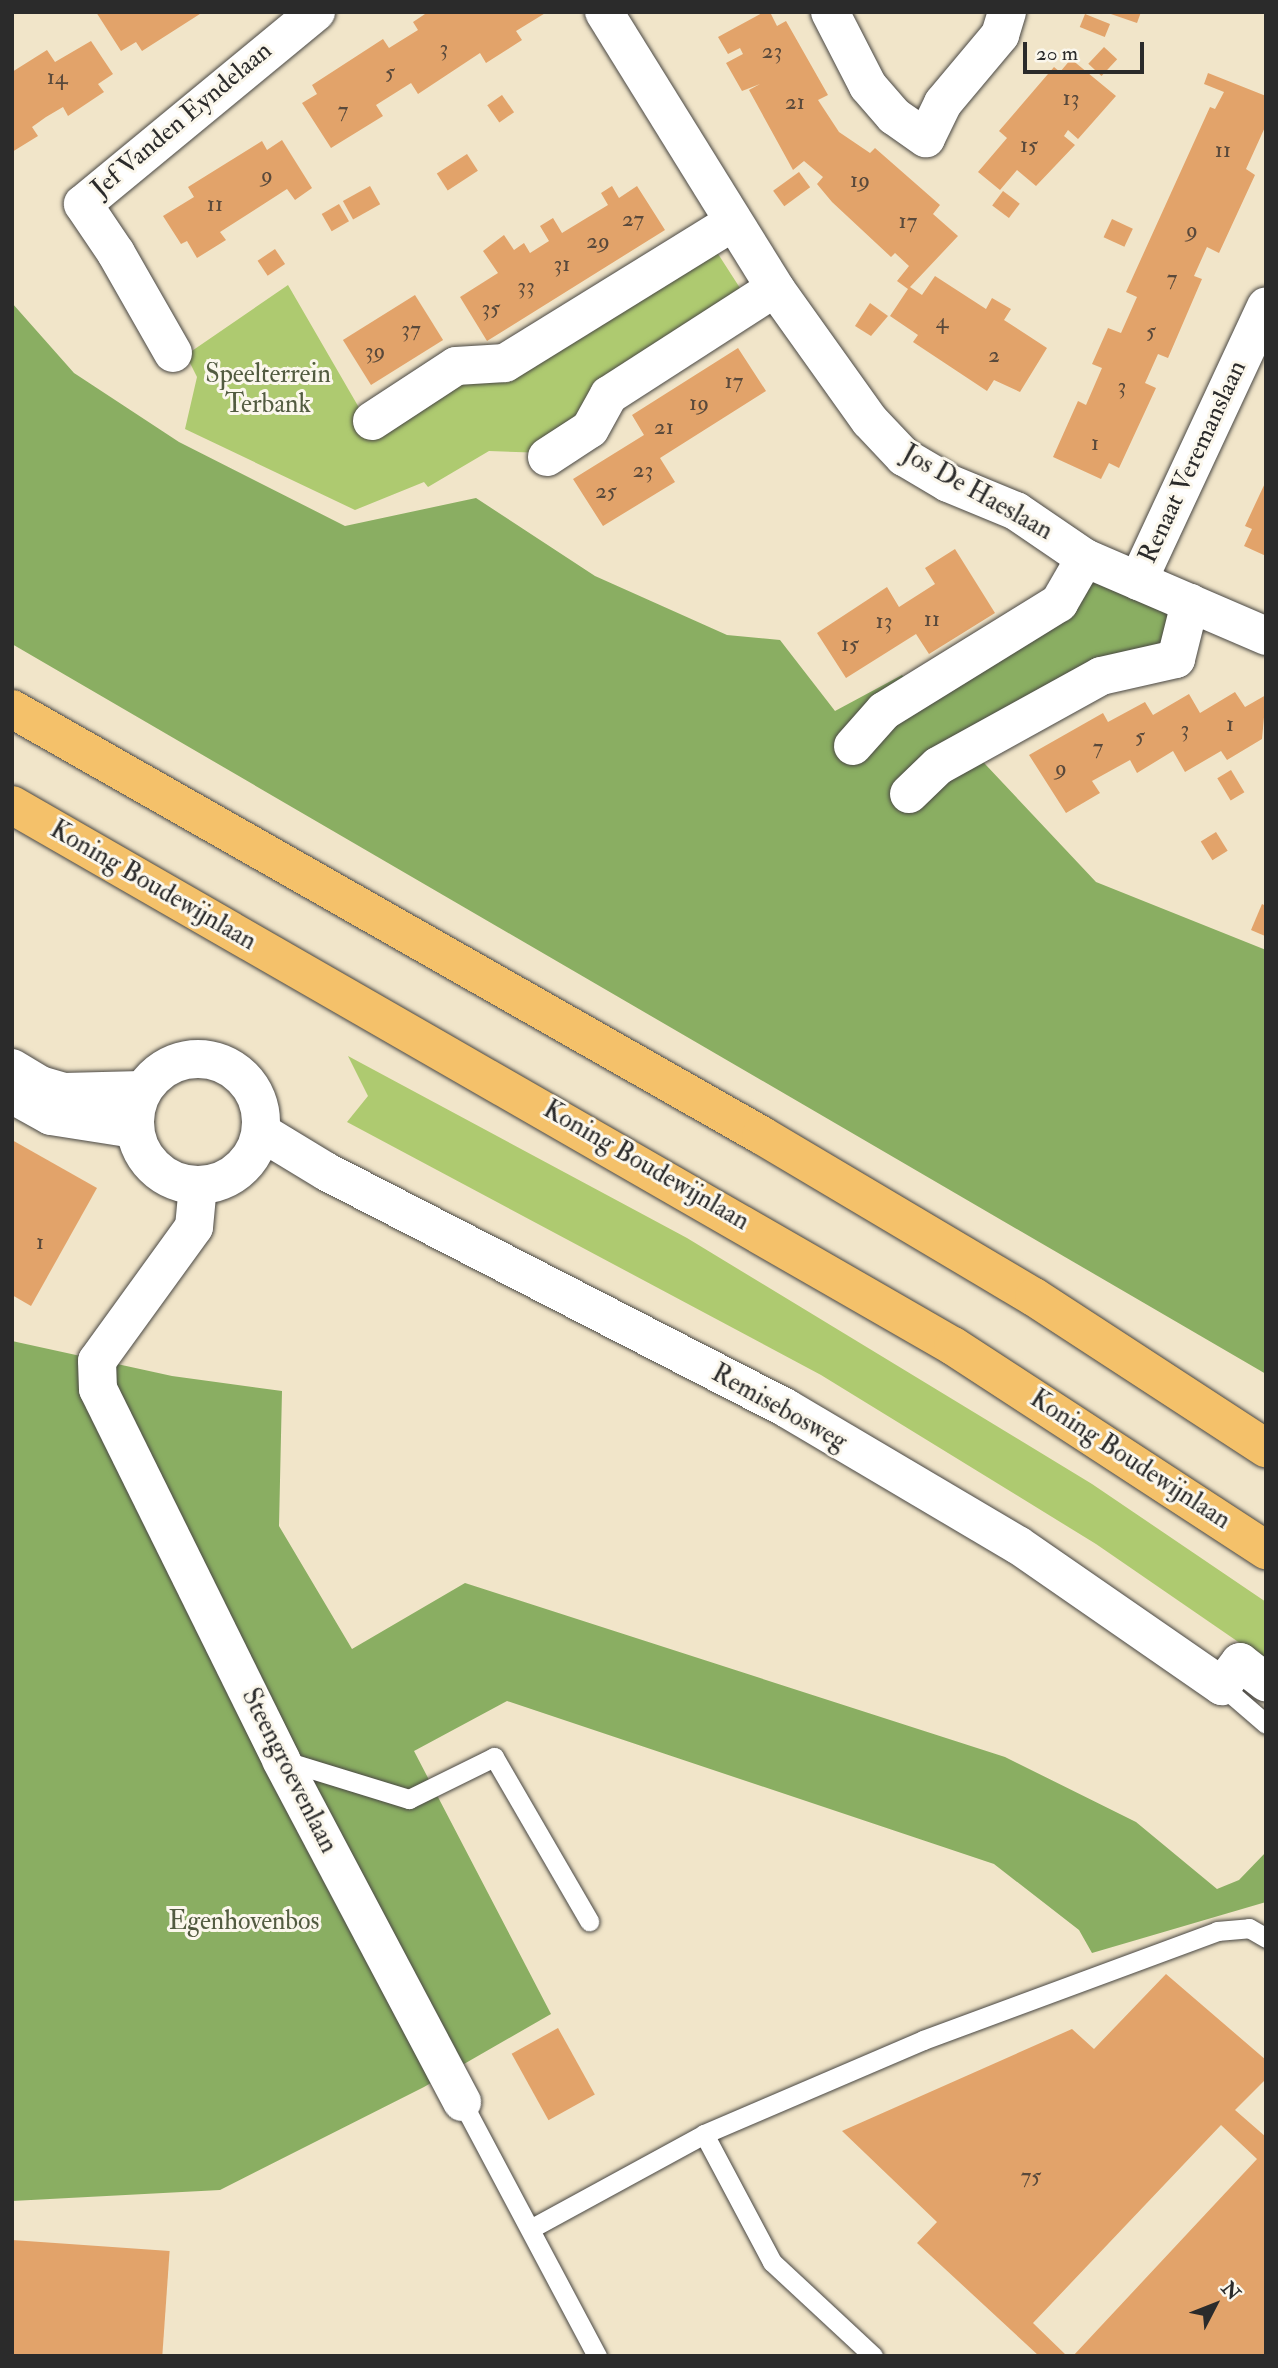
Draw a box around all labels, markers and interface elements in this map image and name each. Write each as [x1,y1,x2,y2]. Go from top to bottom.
scale bar [1026,28,1147,72]
house number: 3 [440,34,448,62]
street label: Jef Vanden Eyndelaan [85,35,279,205]
house number: 23 [762,37,782,65]
text: 20 m [1036,40,1078,67]
house number: 5 [385,58,395,86]
house number: 14 [47,63,67,91]
house number: 13 [1062,84,1080,112]
house number: 21 [785,88,805,116]
house number: 7 [338,96,348,124]
house number: 15 [1020,131,1038,159]
house number: 11 [1215,136,1231,164]
house number: 9 [261,161,273,189]
house number: 19 [850,166,870,194]
house number: 11 [207,190,223,218]
house number: 27 [622,205,644,233]
house number: 17 [899,207,917,235]
house number: 9 [1186,216,1198,244]
house number: 29 [586,227,610,255]
house number: 31 [553,250,571,278]
house number: 7 [1167,264,1177,292]
house number: 33 [517,272,535,300]
house number: 35 [482,294,500,322]
house number: 4 [936,307,948,335]
house number: 37 [401,315,421,343]
house number: 5 [1146,317,1156,345]
house number: 39 [365,337,385,365]
house number: 2 [988,341,1000,369]
street label: Renaat Veremanslaan [1132,356,1254,568]
park label: Speelterrein Terbank [205,359,331,420]
house number: 17 [725,367,743,395]
house number: 3 [1118,372,1126,400]
house number: 19 [689,389,709,417]
house number: 21 [654,413,674,441]
house number: 1 [1091,429,1099,457]
street label: Jos De Haeslaan [896,439,1058,547]
house number: 23 [633,456,653,484]
house number: 25 [595,477,617,505]
house number: 11 [924,605,940,633]
house number: 13 [875,607,893,635]
house number: 15 [841,630,859,658]
house number: 1 [1226,710,1234,738]
house number: 3 [1181,715,1189,743]
house number: 5 [1135,722,1145,750]
house number: 7 [1093,733,1103,761]
house number: 9 [1055,754,1067,782]
street label: Koning Boudewijnlaan [44,814,262,958]
street label: Koning Boudewijnlaan [537,1094,755,1238]
house number: 1 [36,1228,44,1256]
street label: Remisebosweg [706,1358,852,1458]
street label: Koning Boudewijnlaan [1024,1384,1236,1536]
street label: Steengroevenlaan [234,1684,344,1858]
park label: Egenhovenbos [168,1906,320,1938]
house number: 75 [1021,2162,1041,2190]
north arrow [1180,2270,1250,2340]
text: N [1216,2277,1245,2305]

